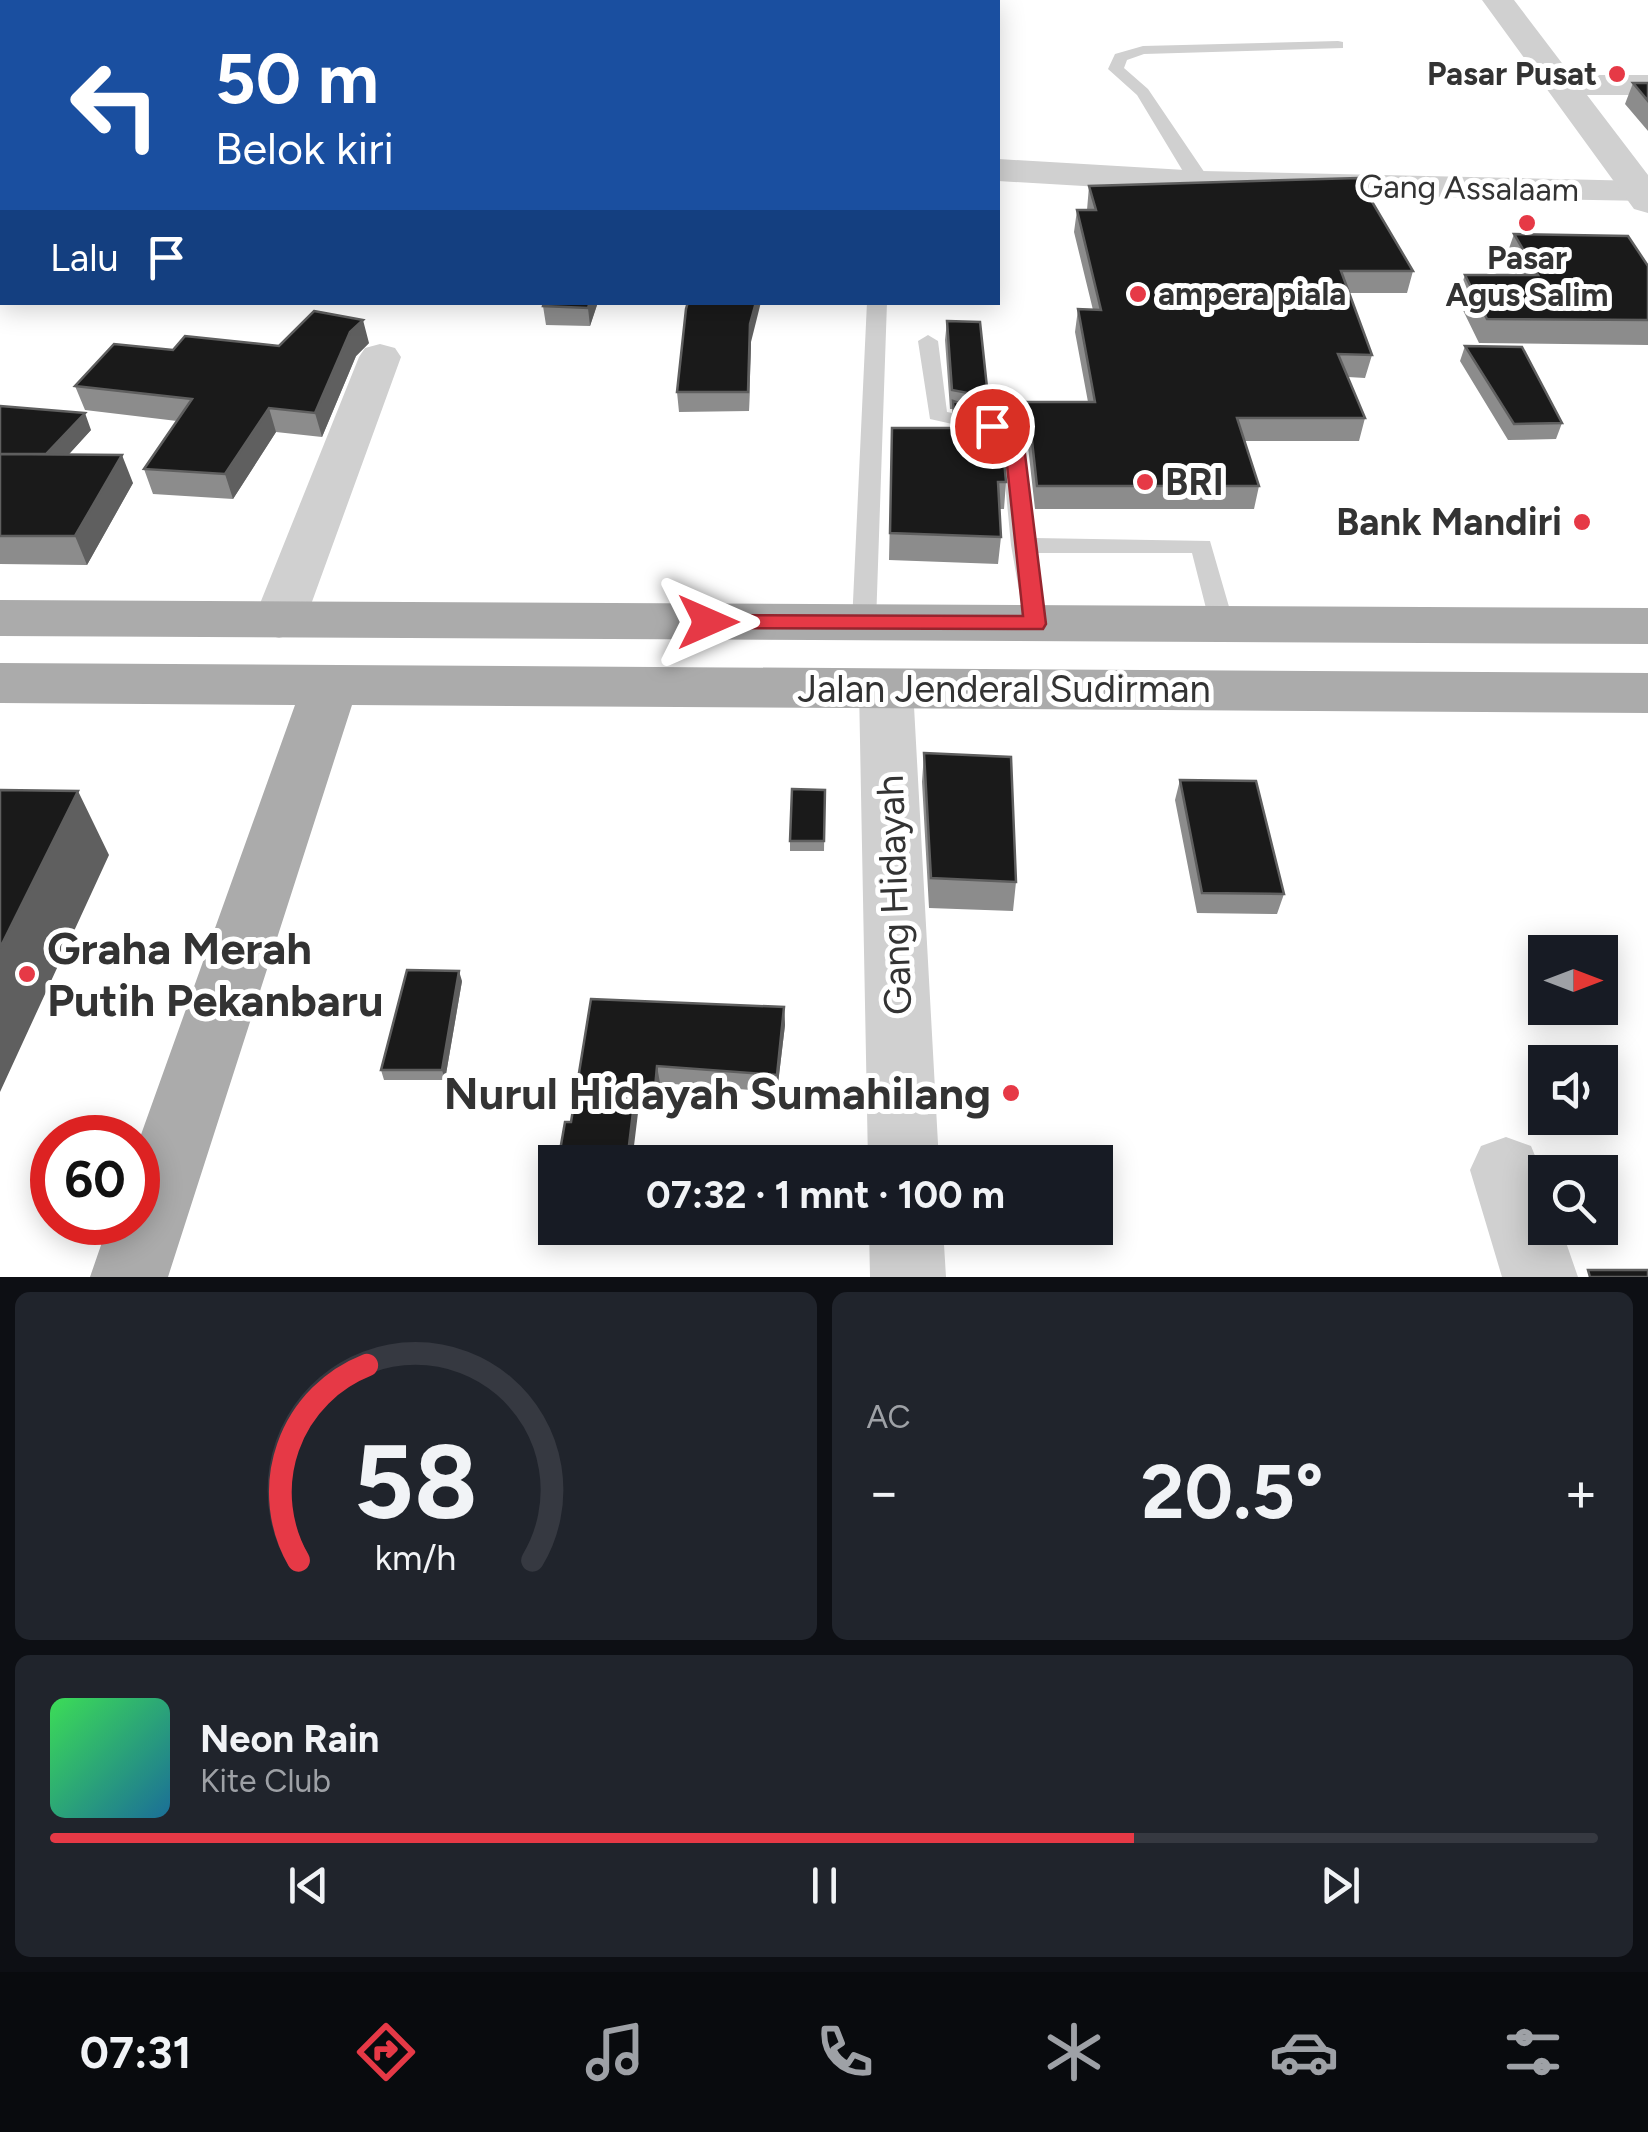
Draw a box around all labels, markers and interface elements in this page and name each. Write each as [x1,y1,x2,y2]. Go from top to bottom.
text: 50 m [215,36,379,121]
icon: left [50,40,180,170]
place label: Pasar Pusat [1427,55,1597,93]
marker: Pasar Pusat [1606,63,1628,85]
text: Belok kiri [215,121,394,175]
street label: Gang Assalaam [1359,167,1579,209]
marker: Pasar Agus Salim [1516,212,1538,234]
icon: arrive [139,230,194,285]
text: Lalu [50,235,119,281]
place label: Pasar Agus Salim [1445,239,1609,314]
place label: ampera piala [1158,275,1346,313]
marker: ampera piala [1127,283,1149,305]
pin [950,384,1035,469]
icon: arrive [965,399,1020,454]
place label: BRI [1165,459,1224,505]
marker: BRI [1134,471,1156,493]
place label: Bank Mandiri [1336,499,1562,545]
marker: Bank Mandiri [1571,511,1593,533]
position arrow [656,570,760,674]
street label: Jalan Jenderal Sudirman [797,666,1211,712]
street label: Gang Hidayah [867,774,921,1016]
place label: Graha Merah Putih Pekanbaru [47,921,383,1027]
north arrow [1528,935,1618,1025]
map controls [1528,935,1618,1245]
marker: Graha Merah Putih Pekanbaru [16,963,38,985]
button: sound [1528,1045,1618,1135]
place label: Nurul Hidayah Sumahilang [444,1066,991,1120]
marker: Nurul Hidayah Sumahilang [1000,1082,1022,1104]
speed limit sign: 60 [30,1115,160,1245]
button: search [1528,1155,1618,1245]
text: 07:32 · 1 mnt · 100 m [646,1172,1005,1218]
text: AC [867,1398,911,1436]
text: 58 [354,1419,478,1544]
text: 20.5° [1141,1447,1324,1537]
text: − [867,1459,901,1525]
text: + [1564,1459,1598,1525]
text: km/h [375,1536,457,1579]
text: Neon Rain [200,1716,379,1762]
text: Kite Club [200,1762,331,1800]
icon: previous [281,1858,336,1913]
icon: pause [797,1858,852,1913]
icon: next [1313,1858,1368,1913]
icon: directions [351,2017,421,2087]
icon: music [580,2017,650,2087]
icon: phone [810,2017,880,2087]
icon: climate [1039,2017,1109,2087]
icon: car [1269,2017,1339,2087]
icon: filters [1498,2017,1568,2087]
text: 07:31 [80,2025,191,2079]

